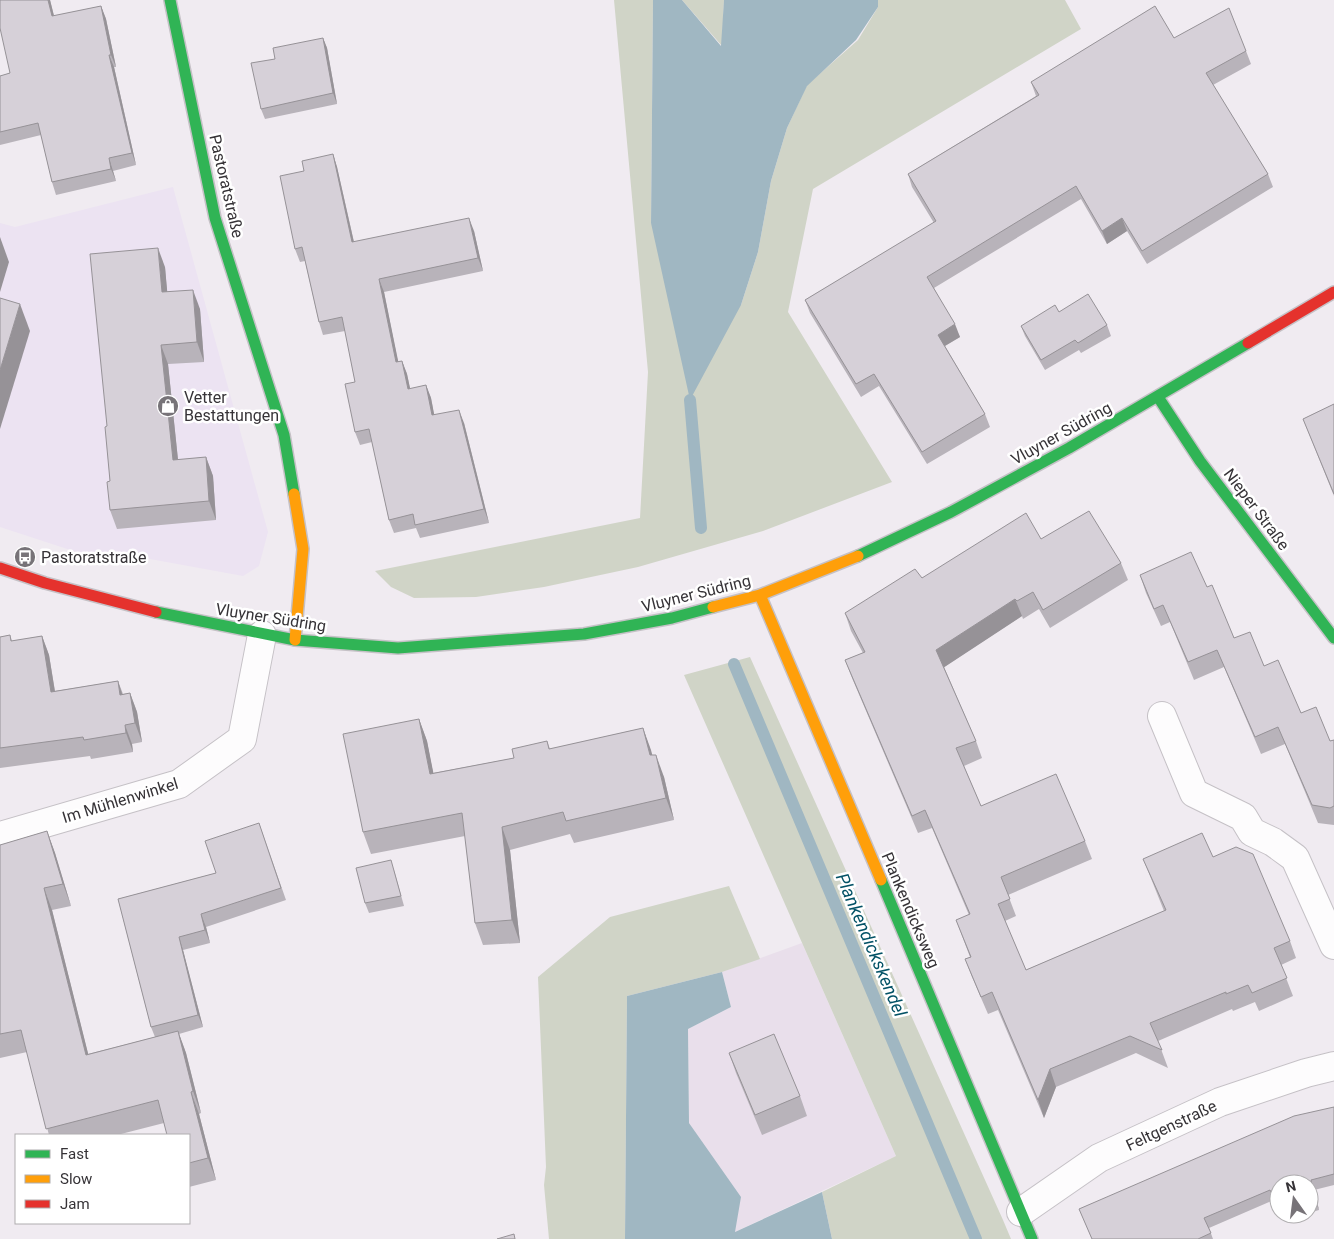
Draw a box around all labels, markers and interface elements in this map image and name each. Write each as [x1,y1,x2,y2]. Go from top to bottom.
street label: Pastoratstraße [205,133,248,240]
place label: Vetter Bestattungen [184,388,279,425]
shop icon: Vetter Bestattungen [156,394,180,418]
street label: Vluyner Südring [1008,398,1115,469]
street label: Nieper Straße [1220,465,1293,554]
bus stop icon: Pastoratstraße [13,545,37,569]
place label: Pastoratstraße [41,548,147,567]
street label: Vluyner Südring [640,571,753,616]
street label: Vluyner Südring [214,599,328,636]
street label: Im Mühlenwinkel [60,774,180,827]
street label: Plankendicksweg [878,849,944,971]
water label: Plankendickskendel [832,870,912,1020]
street label: Feltgenstraße [1123,1096,1220,1155]
legend [15,1134,190,1224]
text: Fast [60,1145,89,1163]
text: Slow [60,1170,92,1188]
north arrow [1269,1174,1319,1224]
text: N [1284,1177,1298,1195]
text: Jam [60,1195,90,1213]

